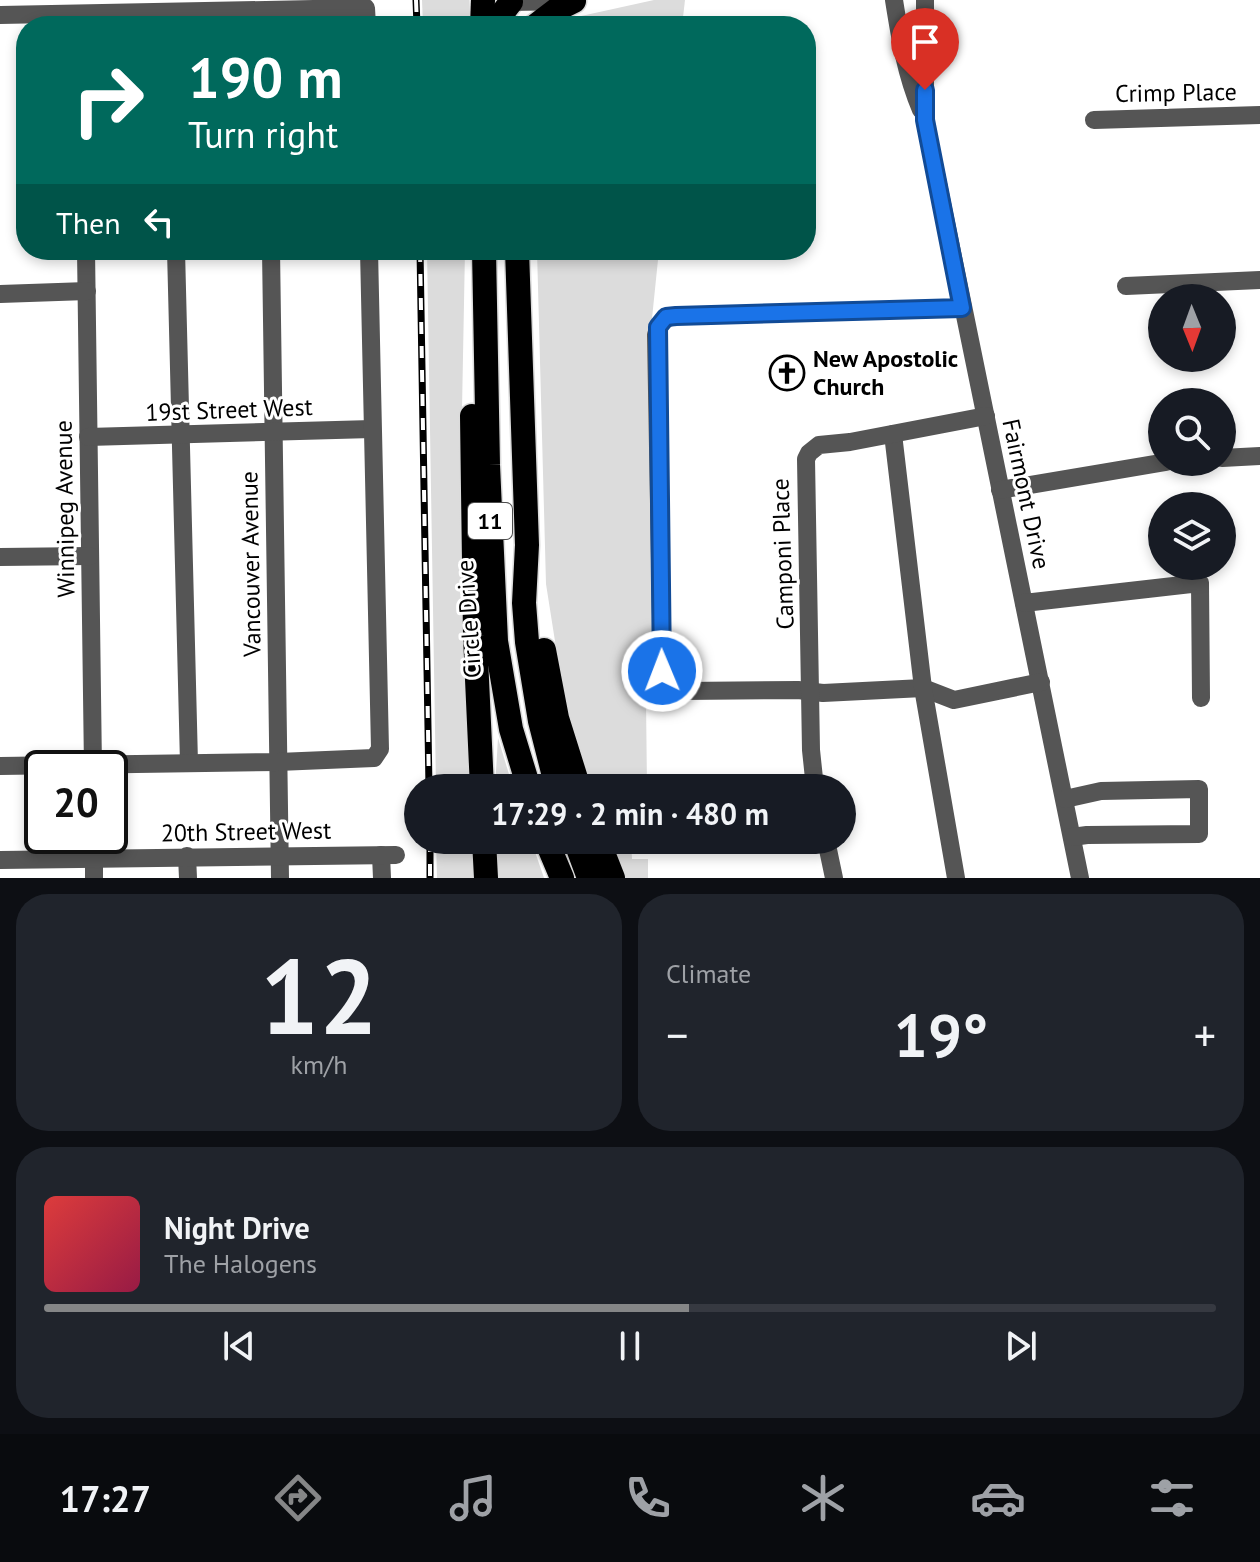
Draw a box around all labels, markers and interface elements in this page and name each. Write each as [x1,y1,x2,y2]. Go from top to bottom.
pin [891,8,959,90]
icon: arrive [903,20,947,64]
text: 190 m [188,41,343,113]
icon: right [56,48,160,152]
street label: Crimp Place [1115,76,1237,109]
text: Turn right [188,111,338,158]
icon: left [137,200,181,244]
text: Then [56,203,121,242]
north arrow [1148,284,1236,372]
map controls [1148,284,1236,580]
place label: New Apostolic Church [813,343,958,402]
church icon: New Apostolic Church [768,354,806,392]
button: search [1148,388,1236,476]
street label: 19st Street West [145,391,313,428]
street label: Fairmont Drive [995,416,1058,572]
street label: Winnipeg Avenue [47,420,82,598]
street label: Vancouver Avenue [233,471,268,658]
street label: Camponi Place [764,478,801,630]
button: layers [1148,492,1236,580]
road number: 11 [468,503,512,539]
street label: Circle Drive [449,559,488,679]
position arrow [620,629,704,713]
speed limit sign: 20 [24,750,128,854]
text: 17:29 · 2 min · 480 m [491,794,769,833]
street label: 20th Street West [161,815,331,848]
text: 12 [260,928,378,1063]
text: Climate [666,957,751,990]
text: 19° [894,996,988,1074]
text: − [666,1006,688,1063]
text: + [1194,1006,1216,1063]
text: km/h [291,1048,348,1081]
text: Night Drive [164,1208,310,1247]
text: The Halogens [164,1247,317,1280]
icon: previous [217,1324,261,1368]
icon: pause [608,1324,652,1368]
icon: next [999,1324,1043,1368]
icon: directions [270,1470,326,1526]
icon: music [445,1470,501,1526]
icon: phone [620,1470,676,1526]
icon: climate [795,1470,851,1526]
icon: car [970,1470,1026,1526]
icon: filters [1144,1470,1200,1526]
text: 17:27 [59,1475,151,1522]

